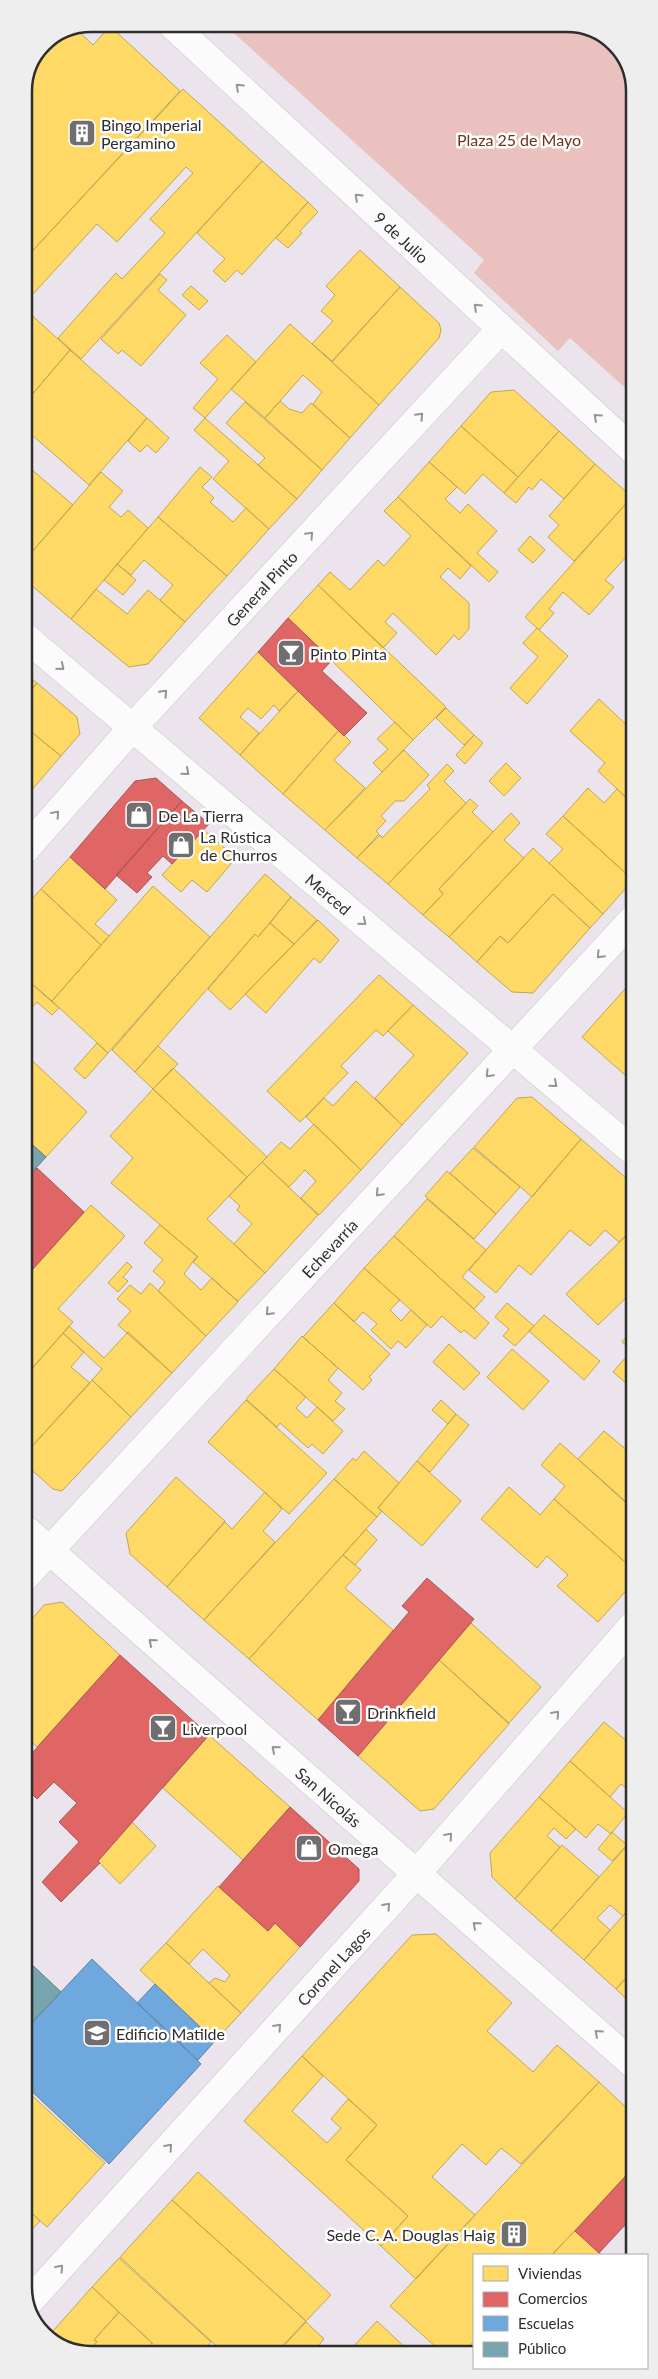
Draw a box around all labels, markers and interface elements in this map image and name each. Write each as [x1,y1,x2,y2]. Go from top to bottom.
one-way arrow [235,84,244,93]
place label: Bingo Imperial Pergamino [101,115,202,152]
building icon: Bingo Imperial Pergamino [67,118,97,148]
park label: Plaza 25 de Mayo [457,130,581,149]
one-way arrow [355,194,364,203]
street label: 9 de Julio [371,207,433,266]
one-way arrow [474,304,483,313]
one-way arrow [415,412,424,421]
one-way arrow [594,414,603,423]
one-way arrow [304,532,313,541]
street label: General Pinto [222,547,301,630]
bar icon: Pinto Pinta [276,638,306,668]
place label: Pinto Pinta [310,644,387,663]
one-way arrow [56,661,65,670]
one-way arrow [158,690,167,699]
one-way arrow [180,766,189,775]
shop icon: De La Tierra [124,800,154,830]
place label: De La Tierra [158,806,244,825]
one-way arrow [51,811,60,820]
place label: La Rústica de Churros [200,827,277,864]
shop icon: La Rústica de Churros [166,830,196,860]
street label: Merced [302,869,355,918]
one-way arrow [357,916,366,925]
one-way arrow [597,949,606,958]
one-way arrow [486,1068,495,1077]
one-way arrow [548,1078,557,1087]
one-way arrow [376,1187,385,1196]
street label: Echevarría [297,1215,361,1281]
one-way arrow [266,1307,275,1316]
one-way arrow [149,1638,158,1647]
bar icon: Drinkfield [333,1697,363,1727]
place label: Drinkfield [367,1703,436,1722]
one-way arrow [550,1710,559,1719]
bar icon: Liverpool [148,1713,178,1743]
place label: Liverpool [182,1719,247,1738]
one-way arrow [271,1745,280,1754]
street label: San Nicolás [292,1763,366,1830]
shop icon: Omega [294,1833,324,1863]
one-way arrow [443,1833,452,1842]
place label: Omega [328,1839,379,1858]
one-way arrow [381,1903,390,1912]
street label: Coronel Lagos [292,1922,374,2009]
one-way arrow [472,1922,481,1931]
school or university icon: Edificio Matilde [82,2018,112,2048]
one-way arrow [272,2023,281,2032]
place label: Edificio Matilde [116,2024,225,2043]
one-way arrow [594,2030,603,2039]
one-way arrow [163,2144,172,2153]
building icon: Sede C. A. Douglas Haig [499,2219,529,2249]
place label: Sede C. A. Douglas Haig [326,2225,495,2244]
legend [473,2254,648,2369]
one-way arrow [54,2264,63,2273]
text: Viviendas [518,2264,582,2282]
text: Comercios [518,2289,588,2307]
text: Escuelas [518,2314,574,2332]
text: Público [518,2339,566,2357]

